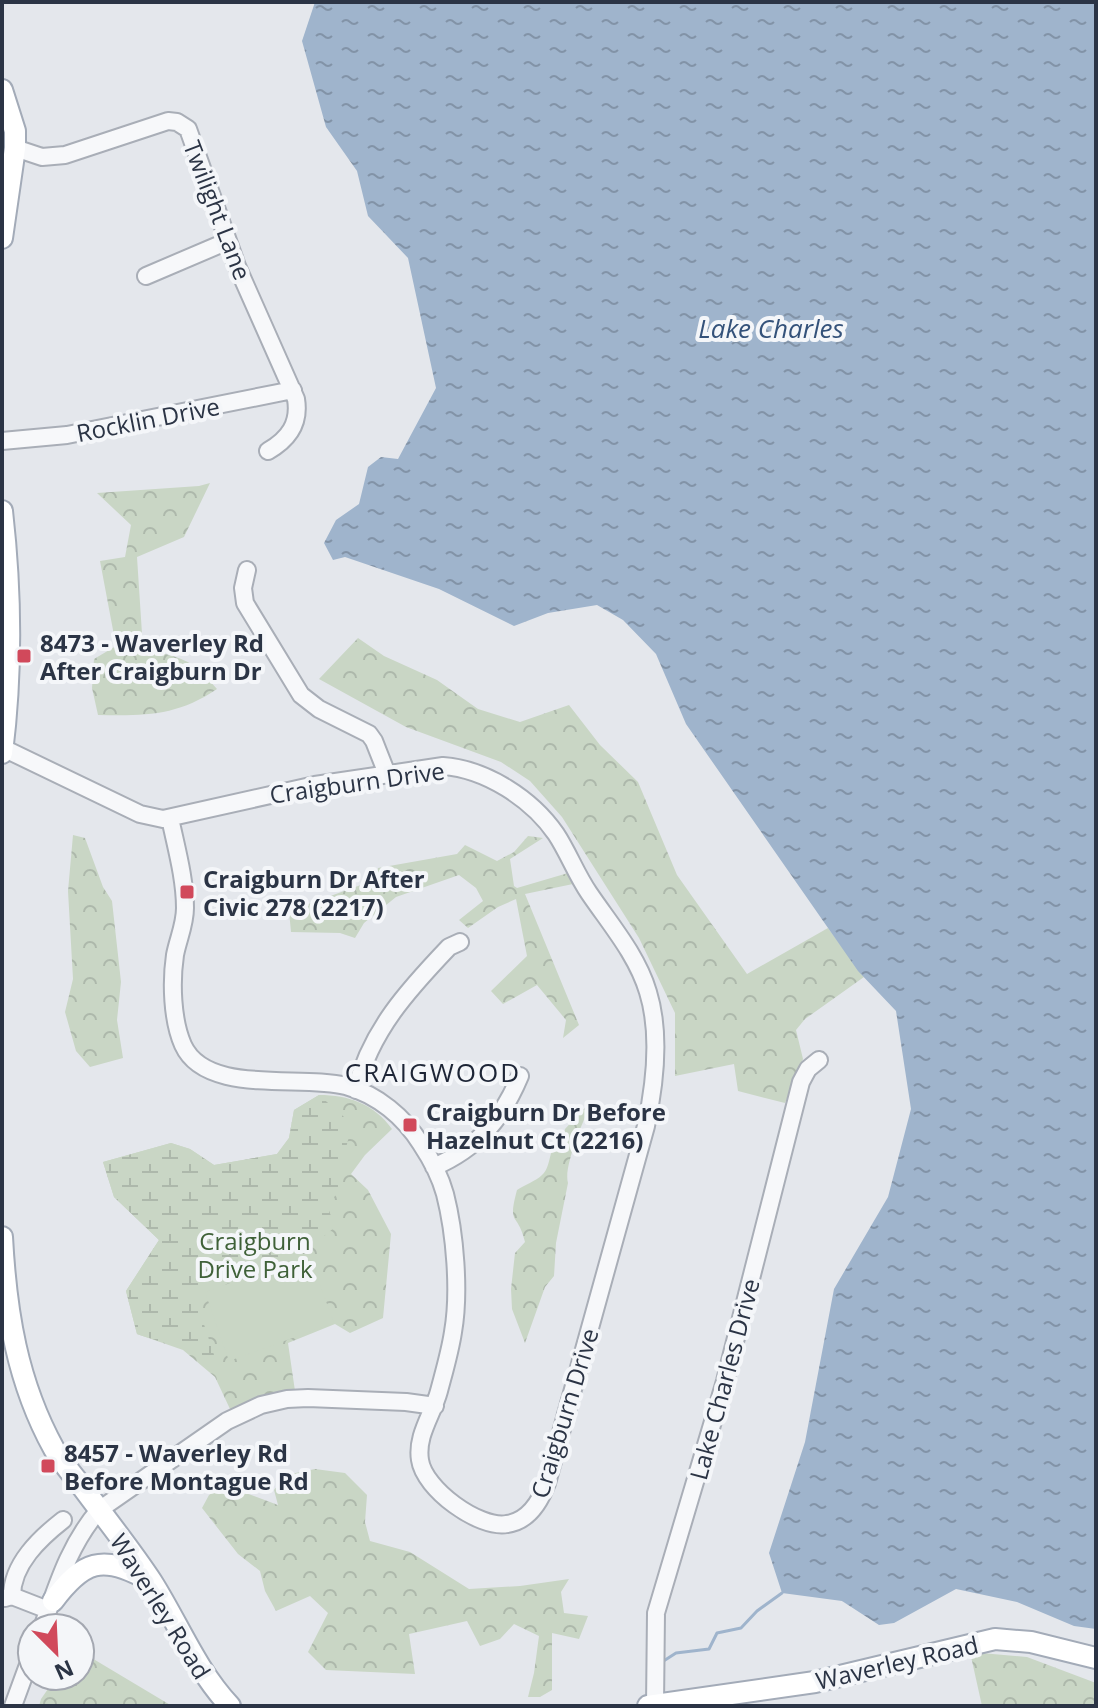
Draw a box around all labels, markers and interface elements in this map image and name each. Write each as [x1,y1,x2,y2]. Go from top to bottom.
street label: Twilight Lane [176,136,260,284]
water label: Lake Charles [698,310,844,346]
street label: Rocklin Drive [74,389,222,449]
place label: 8473 - Waverley Rd After Craigburn Dr [40,626,264,687]
marker: 8473 - Waverley Rd After Craigburn Dr [15,647,33,665]
street label: Craigburn Drive [267,753,447,811]
place label: Craigburn Dr After Civic 278 (2217) [203,862,425,923]
marker: Craigburn Dr After Civic 278 (2217) [178,883,196,901]
district label: CRAIGWOOD [345,1054,521,1090]
place label: Craigburn Dr Before Hazelnut Ct (2216) [426,1095,666,1156]
marker: Craigburn Dr Before Hazelnut Ct (2216) [401,1116,419,1134]
park label: Craigburn Drive Park [197,1224,313,1285]
street label: Lake Charles Drive [681,1275,767,1483]
street label: Craigburn Drive [522,1324,606,1502]
place label: 8457 - Waverley Rd Before Montague Rd [64,1436,309,1497]
marker: 8457 - Waverley Rd Before Montague Rd [39,1457,57,1475]
street label: Waverley Road [103,1527,219,1685]
north arrow [16,1612,96,1692]
street label: Waverley Road [812,1627,982,1697]
text: N [50,1654,79,1689]

